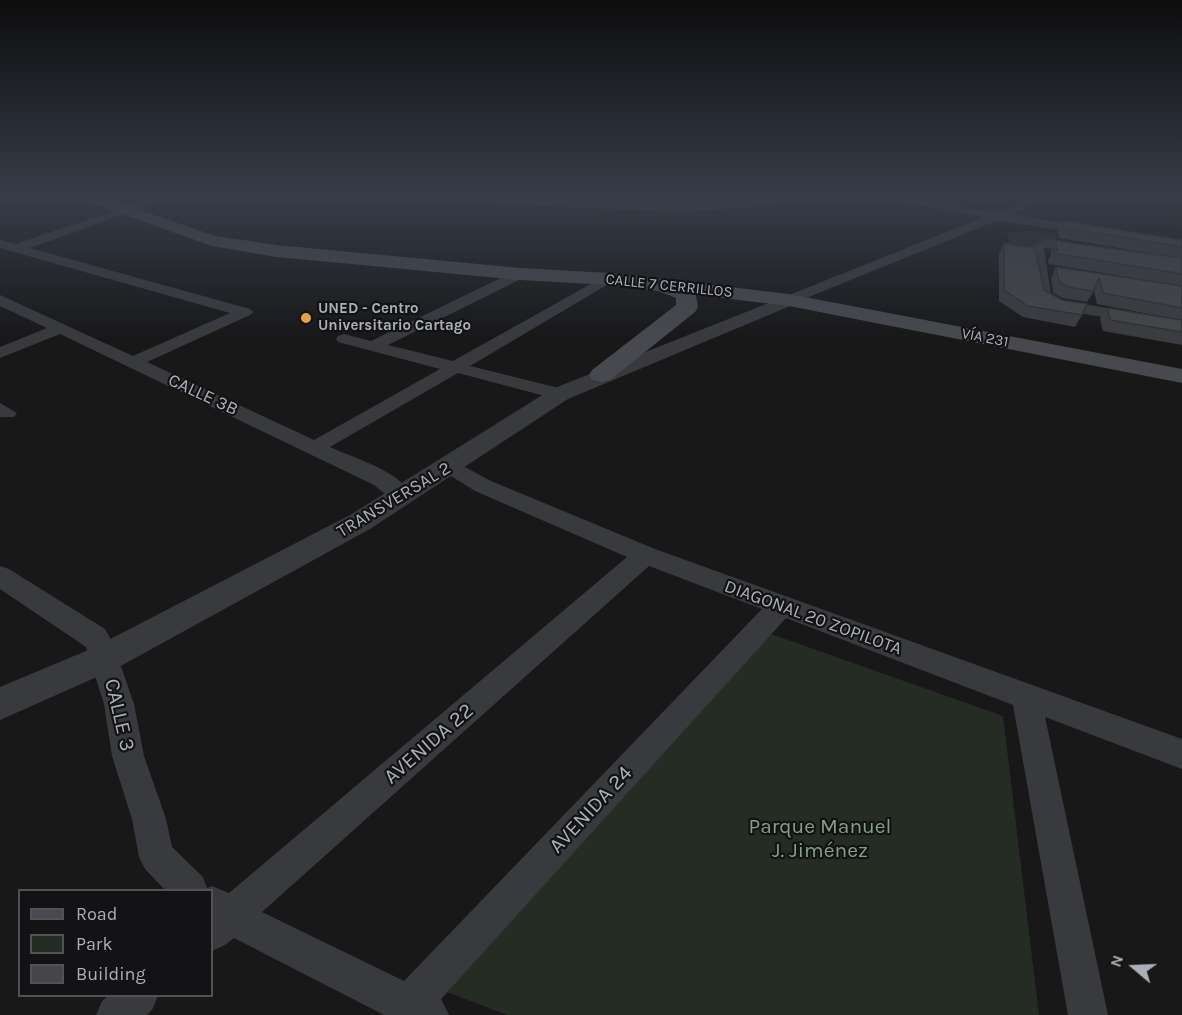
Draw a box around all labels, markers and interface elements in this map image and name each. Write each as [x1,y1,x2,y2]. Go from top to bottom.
street label: CALLE 7 CERRILLOS [605,270,733,302]
place label: UNED - Centro Universitario Cartago [318,300,471,335]
marker: UNED - Centro Universitario Cartago [299,311,313,325]
street label: VÍA 231 [960,325,1010,351]
street label: CALLE 3B [165,369,241,421]
street label: TRANSVERSAL 2 [333,457,455,543]
street label: DIAGONAL 20 ZOPILOTA [721,576,905,660]
street label: CALLE 3 [98,676,140,754]
street label: AVENIDA 22 [379,698,479,790]
street label: AVENIDA 24 [544,761,638,859]
park label: Parque Manuel J. Jiménez [749,814,891,864]
legend [18,889,213,997]
text: Road [76,903,117,925]
text: Park [76,933,113,955]
north arrow [1104,937,1164,997]
text: N [1106,952,1127,970]
text: Building [76,963,146,985]

